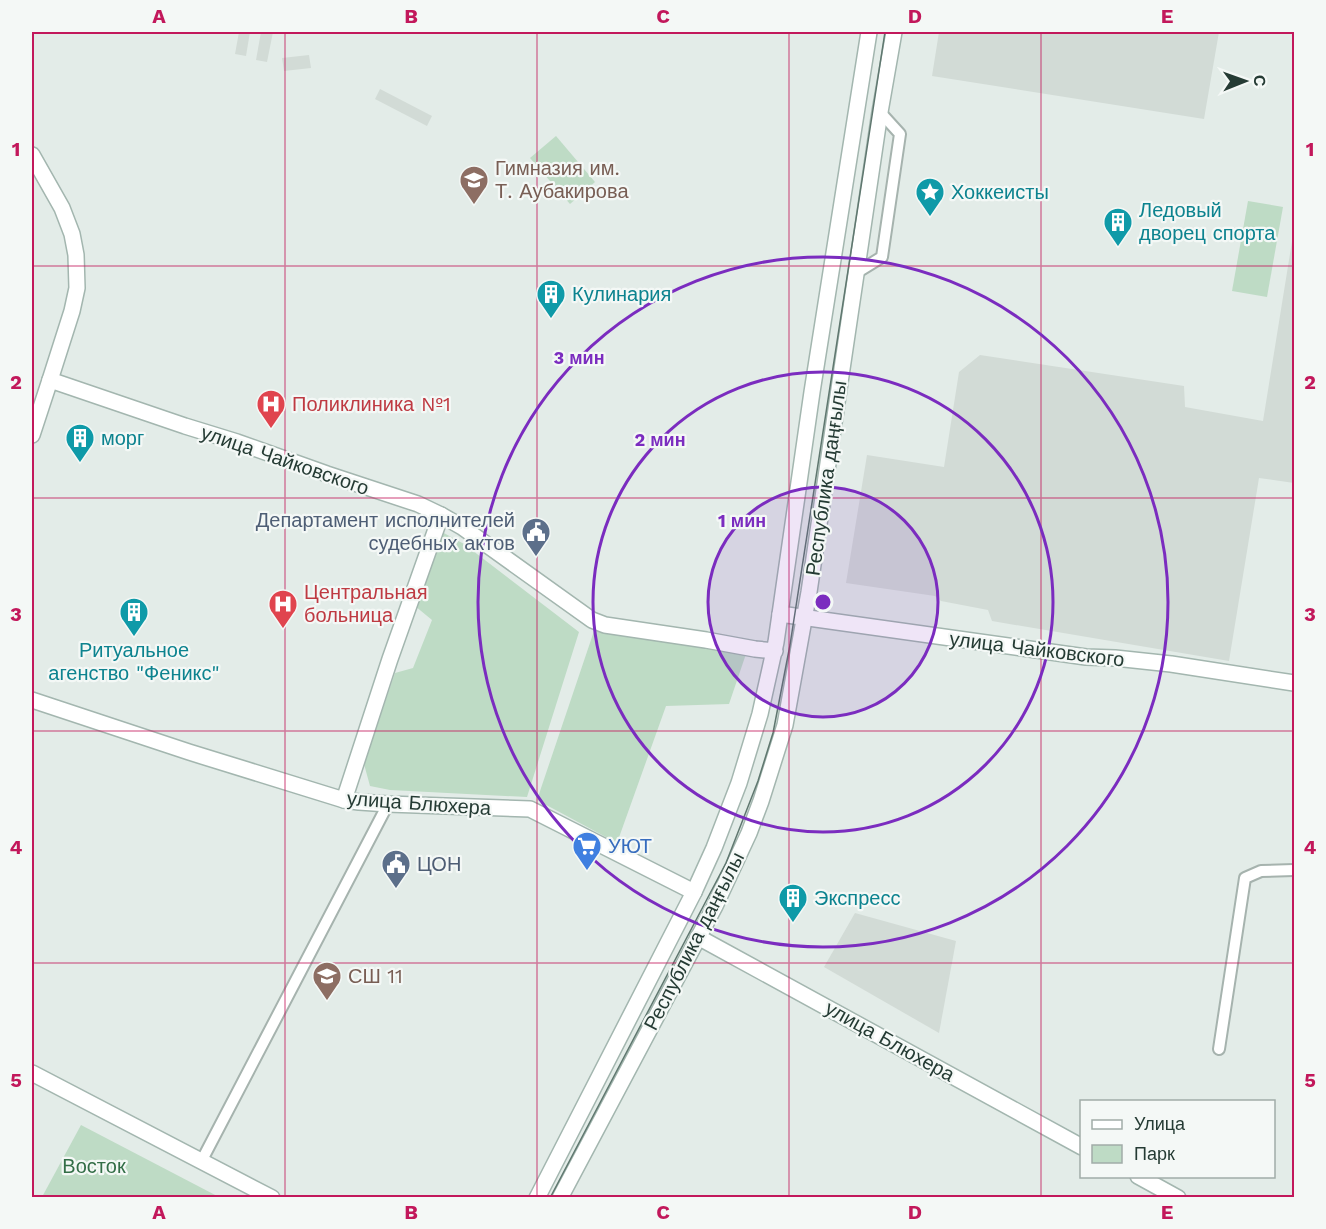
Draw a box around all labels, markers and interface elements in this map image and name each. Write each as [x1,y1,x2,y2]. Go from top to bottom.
text: A [152,4,166,28]
text: B [404,4,418,28]
text: C [656,4,670,28]
text: D [908,4,922,28]
text: E [1161,4,1173,28]
north arrow [1215,51,1275,111]
text: С [1250,75,1269,87]
text: 1 [12,137,20,161]
text: 1 [1306,137,1314,161]
place label: Гимназия им. Т. Аубакирова [495,156,629,203]
school or university icon: Гимназия им. Т. Аубакирова [458,164,490,206]
place icon: Хоккеисты [914,176,946,218]
place label: Хоккеисты [951,180,1049,204]
place label: Ледовый дворец спорта [1139,198,1276,245]
building icon: Ледовый дворец спорта [1102,206,1134,248]
building icon: Кулинария [535,278,567,320]
place label: Кулинария [572,282,671,306]
text: 3 мин [553,347,605,368]
text: 2 [10,370,22,394]
text: 2 [1304,370,1316,394]
street label: Республика даңғылы [800,379,852,577]
hospital icon: Поликлиника №1 [255,388,287,430]
place label: Поликлиника №1 [292,392,451,416]
street label: улица Чайковского [198,420,372,500]
building icon: морг [64,422,96,464]
place label: морг [101,426,144,450]
text: 2 мин [634,429,686,450]
place label: Департамент исполнителей судебных актов [256,508,515,555]
text: 1 мин [718,510,766,531]
public building icon: Департамент исполнителей судебных актов [520,516,552,558]
place label: Центральная больница [304,580,427,627]
hospital icon: Центральная больница [267,588,299,630]
centre of rings [813,592,833,612]
building icon: Ритуальное агенство "Феникс" [118,596,150,638]
text: 3 [10,602,22,626]
text: 3 [1304,602,1316,626]
street label: улица Чайковского [948,626,1126,672]
place label: Ритуальное агенство "Феникс" [48,638,220,685]
street label: улица Блюхера [346,786,493,820]
supermarket icon: УЮТ [571,830,603,872]
place label: УЮТ [608,834,652,858]
text: 4 [10,835,23,859]
text: 4 [1304,835,1317,859]
public building icon: ЦОН [380,848,412,890]
street label: Республика даңғылы [639,848,749,1034]
place label: ЦОН [417,852,461,876]
building icon: Экспресс [777,882,809,924]
place label: Экспресс [814,886,900,910]
school or university icon: СШ 11 [311,960,343,1002]
place label: СШ 11 [348,964,403,988]
street label: улица Блюхера [821,996,960,1087]
text: 5 [10,1068,22,1092]
text: 5 [1304,1068,1316,1092]
legend [1080,1100,1275,1178]
text: Улица [1134,1113,1186,1134]
text: Парк [1134,1143,1175,1164]
park label: Восток [62,1154,126,1178]
text: A [152,1200,166,1224]
text: B [404,1200,418,1224]
text: C [656,1200,670,1224]
text: D [908,1200,922,1224]
text: E [1161,1200,1173,1224]

